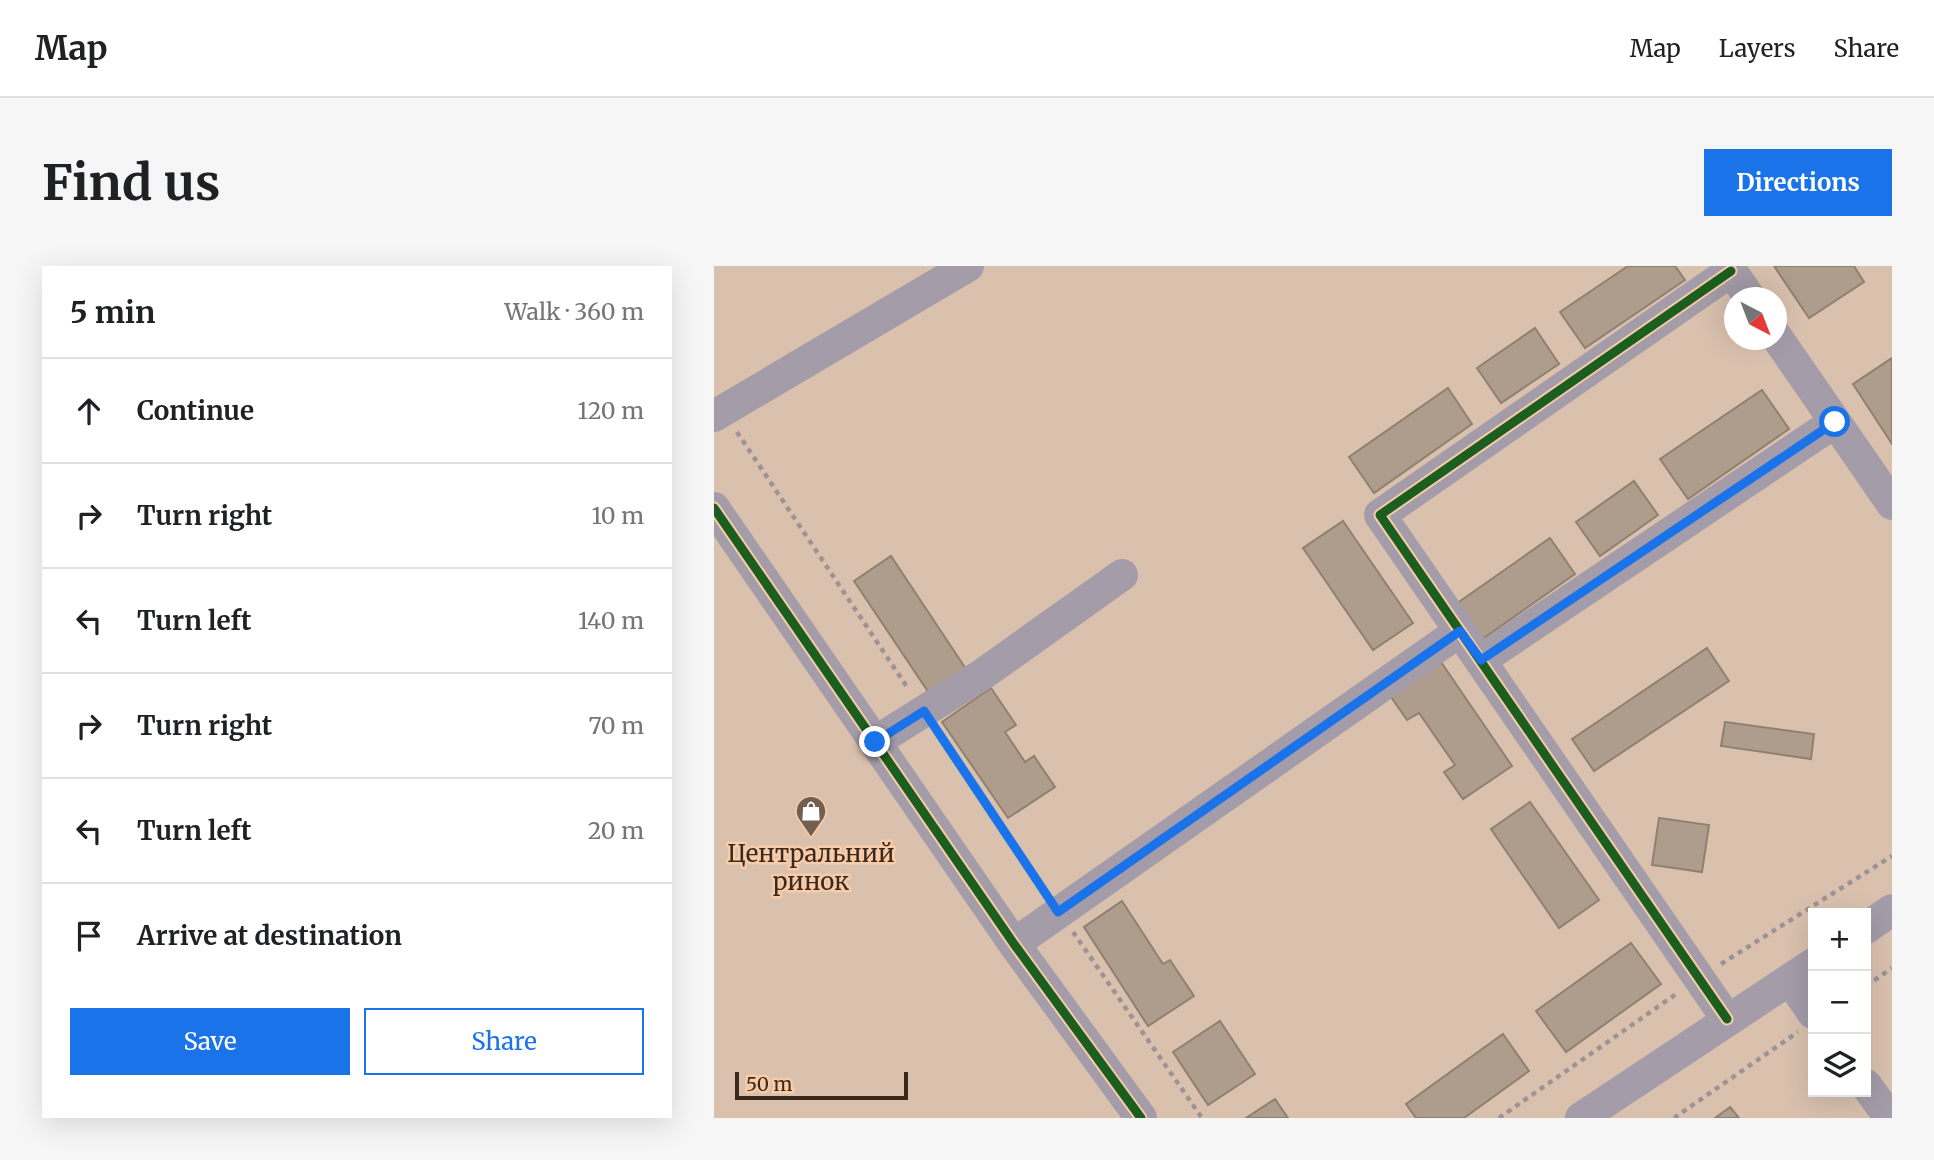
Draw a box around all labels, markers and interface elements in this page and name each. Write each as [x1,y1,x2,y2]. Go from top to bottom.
text: Map [35,28,108,69]
text: Map [1630,33,1681,64]
text: Layers [1719,33,1795,64]
text: Share [1833,33,1899,64]
button: Directions [1704,149,1892,216]
text: Find us [42,152,220,213]
north arrow [1724,287,1787,350]
text: 5 min [70,293,155,331]
text: Walk · 360 m [504,297,644,326]
icon: ahead [70,392,108,430]
text: Continue [137,394,254,427]
text: 120 m [578,396,644,425]
route start [1819,406,1850,437]
icon: right [70,497,108,535]
text: Turn right [137,499,272,532]
text: 10 m [591,501,644,530]
icon: left [70,602,108,640]
text: Turn left [137,604,251,637]
text: 140 m [578,606,644,635]
icon: right [70,707,108,745]
text: Turn right [137,709,272,742]
text: 70 m [588,711,644,740]
route end [859,726,890,757]
shop icon: Центральний ринок [794,794,828,838]
icon: left [70,812,108,850]
text: Turn left [137,814,251,847]
text: 20 m [588,816,644,845]
place label: Центральний ринок [727,838,895,897]
map controls [1808,908,1871,1097]
button: + [1808,908,1871,971]
icon: arrive [70,917,108,955]
text: Arrive at destination [137,919,402,952]
button: − [1808,971,1871,1034]
button: Save [70,1008,350,1075]
button: Share [364,1008,644,1075]
button: layers [1808,1034,1871,1097]
scale bar [735,1069,908,1101]
text: 50 m [746,1072,792,1096]

